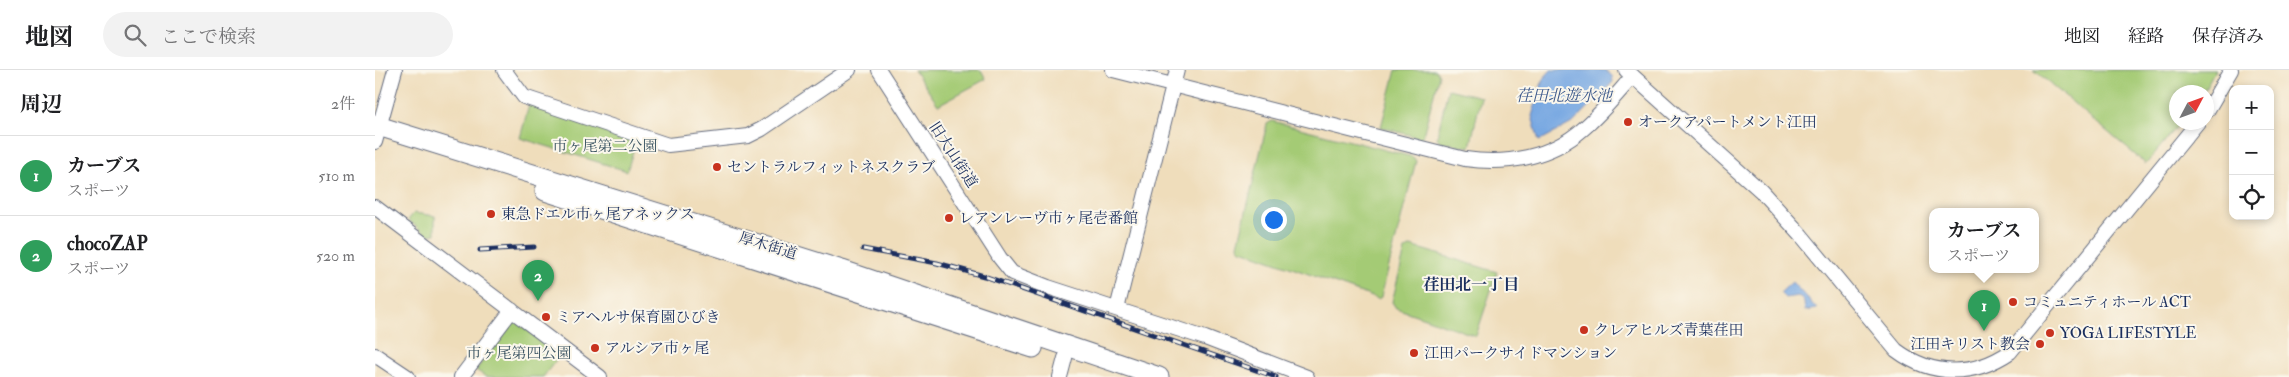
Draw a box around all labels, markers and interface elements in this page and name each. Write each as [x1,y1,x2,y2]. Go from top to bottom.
search box [103,12,453,57]
icon: search [121,21,149,49]
text: 地図 [25,22,73,53]
text: ここで検索 [161,25,256,49]
text: 地図 [2064,25,2100,48]
text: 経路 [2128,25,2164,48]
text: 保存済み [2192,25,2264,48]
north arrow [2169,85,2214,130]
map controls [2229,85,2274,220]
button: + [2229,85,2274,130]
water label: 荏田北遊水池 [1516,86,1614,106]
text: 周辺 [20,91,62,118]
text: 2件 [331,94,355,114]
place label: オークアパートメント江田 [1638,113,1817,132]
marker: オークアパートメント江田 [1622,116,1634,128]
street label: 旧大山街道 [925,118,981,192]
button: − [2229,130,2274,175]
park label: 市ヶ尾第二公園 [552,137,658,156]
text: カーブス [67,154,141,178]
place label: セントラルフィットネスクラブ [727,158,935,177]
marker: セントラルフィットネスクラブ [711,161,723,173]
text: 1 [33,166,39,186]
text: 510 m [318,166,355,186]
button: locate [2229,175,2274,220]
text: スポーツ [67,181,130,201]
place label: 東急ドエル市ヶ尾アネックス [501,205,695,224]
your location [1261,207,1287,233]
marker: 東急ドエル市ヶ尾アネックス [485,208,497,220]
popup [1929,208,2039,273]
place label: レアンレーヴ市ヶ尾壱番館 [959,209,1138,228]
marker: レアンレーヴ市ヶ尾壱番館 [943,212,955,224]
text: カーブス [1947,219,2021,243]
street label: 厚木街道 [737,228,799,264]
text: chocoZAP [67,232,148,256]
text: 2 [32,246,40,266]
text: 520 m [316,246,355,266]
text: スポーツ [1947,246,2010,266]
text: スポーツ [67,259,130,279]
pin: 2 [522,260,554,301]
district label: 荏田北一丁目 [1423,275,1519,295]
pin: 1 [1968,290,2000,331]
place label: コミュニティホール ACT [2023,293,2191,312]
marker: コミュニティホール ACT [2007,296,2019,308]
place label: ミアヘルサ保育園ひびき [556,308,720,327]
marker: ミアヘルサ保育園ひびき [540,311,552,323]
place label: クレアヒルズ青葉荏田 [1594,321,1744,340]
marker: クレアヒルズ青葉荏田 [1578,324,1590,336]
place label: YOGA LIFESTYLE [2060,324,2196,343]
marker: YOGA LIFESTYLE [2044,327,2056,339]
place label: 江田キリスト教会 [1910,335,2030,354]
marker: 江田キリスト教会 [2034,338,2046,350]
place label: アルシア市ヶ尾 [605,339,709,358]
marker: アルシア市ヶ尾 [589,342,601,354]
park label: 市ヶ尾第四公園 [466,344,572,363]
place label: 江田パークサイドマンション [1424,344,1617,363]
marker: 江田パークサイドマンション [1408,347,1420,359]

